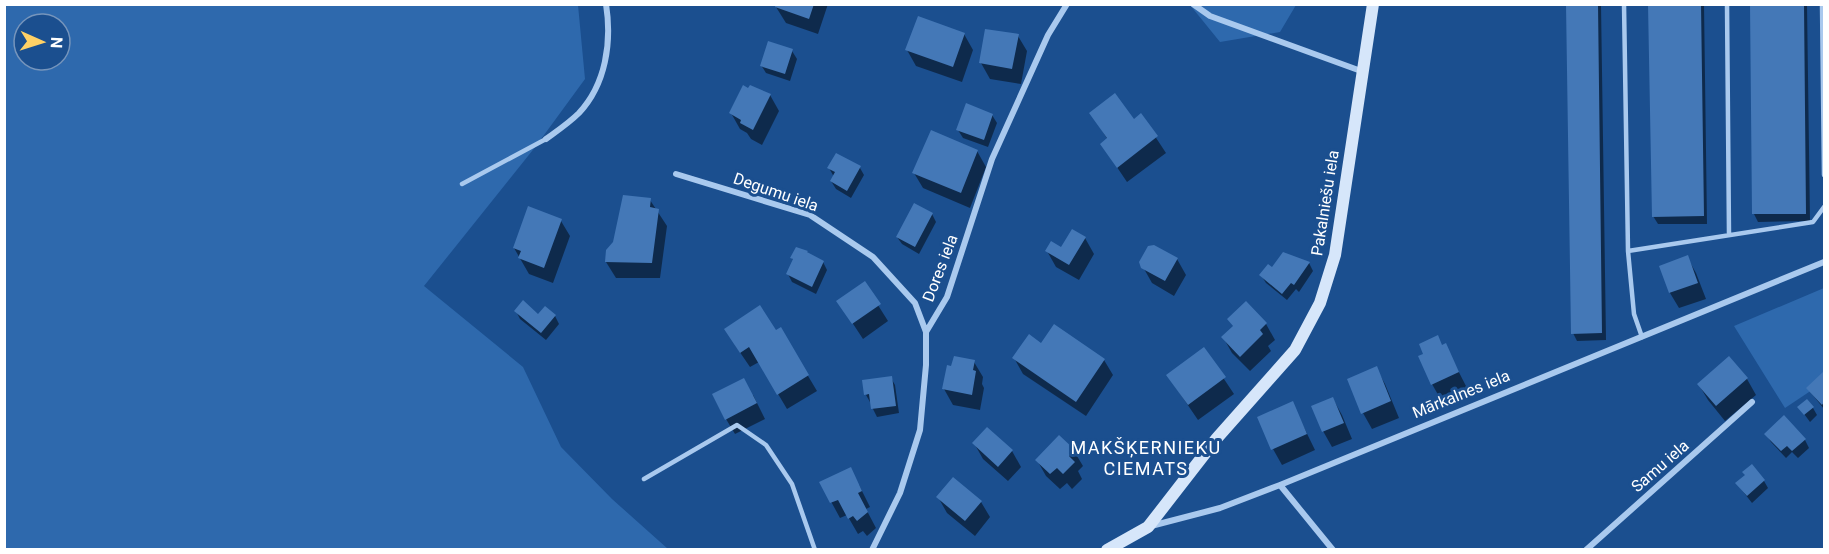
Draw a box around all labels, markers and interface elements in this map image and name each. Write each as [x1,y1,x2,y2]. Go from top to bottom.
north arrow [12,12,72,72]
text: N [47,37,66,49]
street label: Pakalniešu iela [1307,149,1343,257]
street label: Degumu iela [731,169,821,215]
street label: Dores iela [918,232,962,304]
street label: Mārkalnes iela [1410,366,1512,422]
street label: Samu iela [1627,436,1693,496]
district label: MAKŠĶERNIEKU CIEMATS [1070,437,1222,479]

